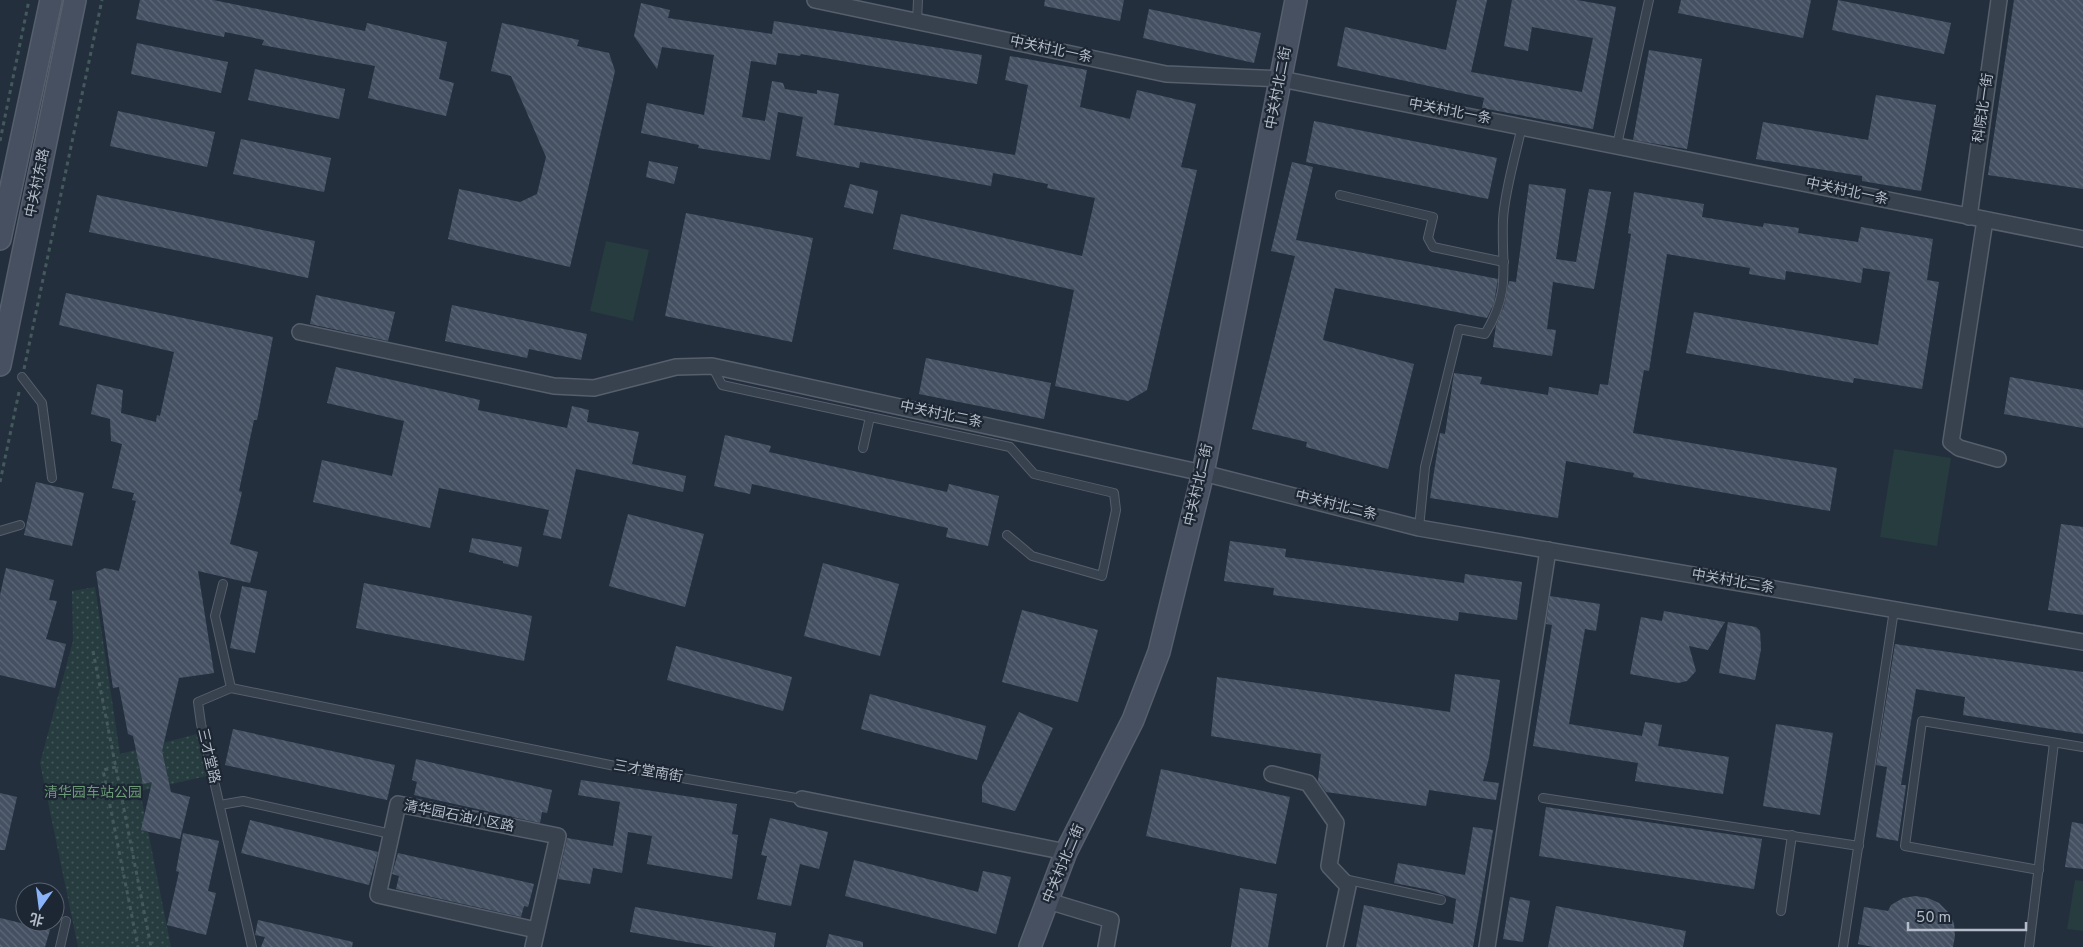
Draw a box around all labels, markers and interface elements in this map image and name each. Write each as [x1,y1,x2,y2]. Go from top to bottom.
street label: 中关村北一条 [1008,32,1094,67]
street label: 中关村北二街 [1262,45,1295,131]
street label: 科院北一街 [1970,72,1997,144]
street label: 中关村北一条 [1407,95,1493,128]
street label: 中关村东路 [21,147,54,219]
street label: 中关村北一条 [1804,174,1890,209]
street label: 中关村北二条 [898,397,984,432]
street label: 中关村北二街 [1180,442,1217,528]
street label: 中关村北二条 [1293,487,1379,524]
street label: 中关村北二条 [1690,565,1776,598]
street label: 三才堂路 [193,727,223,785]
street label: 三才堂南街 [612,758,684,786]
park label: 清华园车站公园 [44,784,142,802]
street label: 清华园石油小区路 [402,797,516,836]
street label: 中关村北二街 [1039,822,1088,906]
north arrow [15,882,65,932]
scale bar [1908,900,2026,932]
text: 北 [28,908,46,928]
text: 50 m [1916,909,1951,928]

